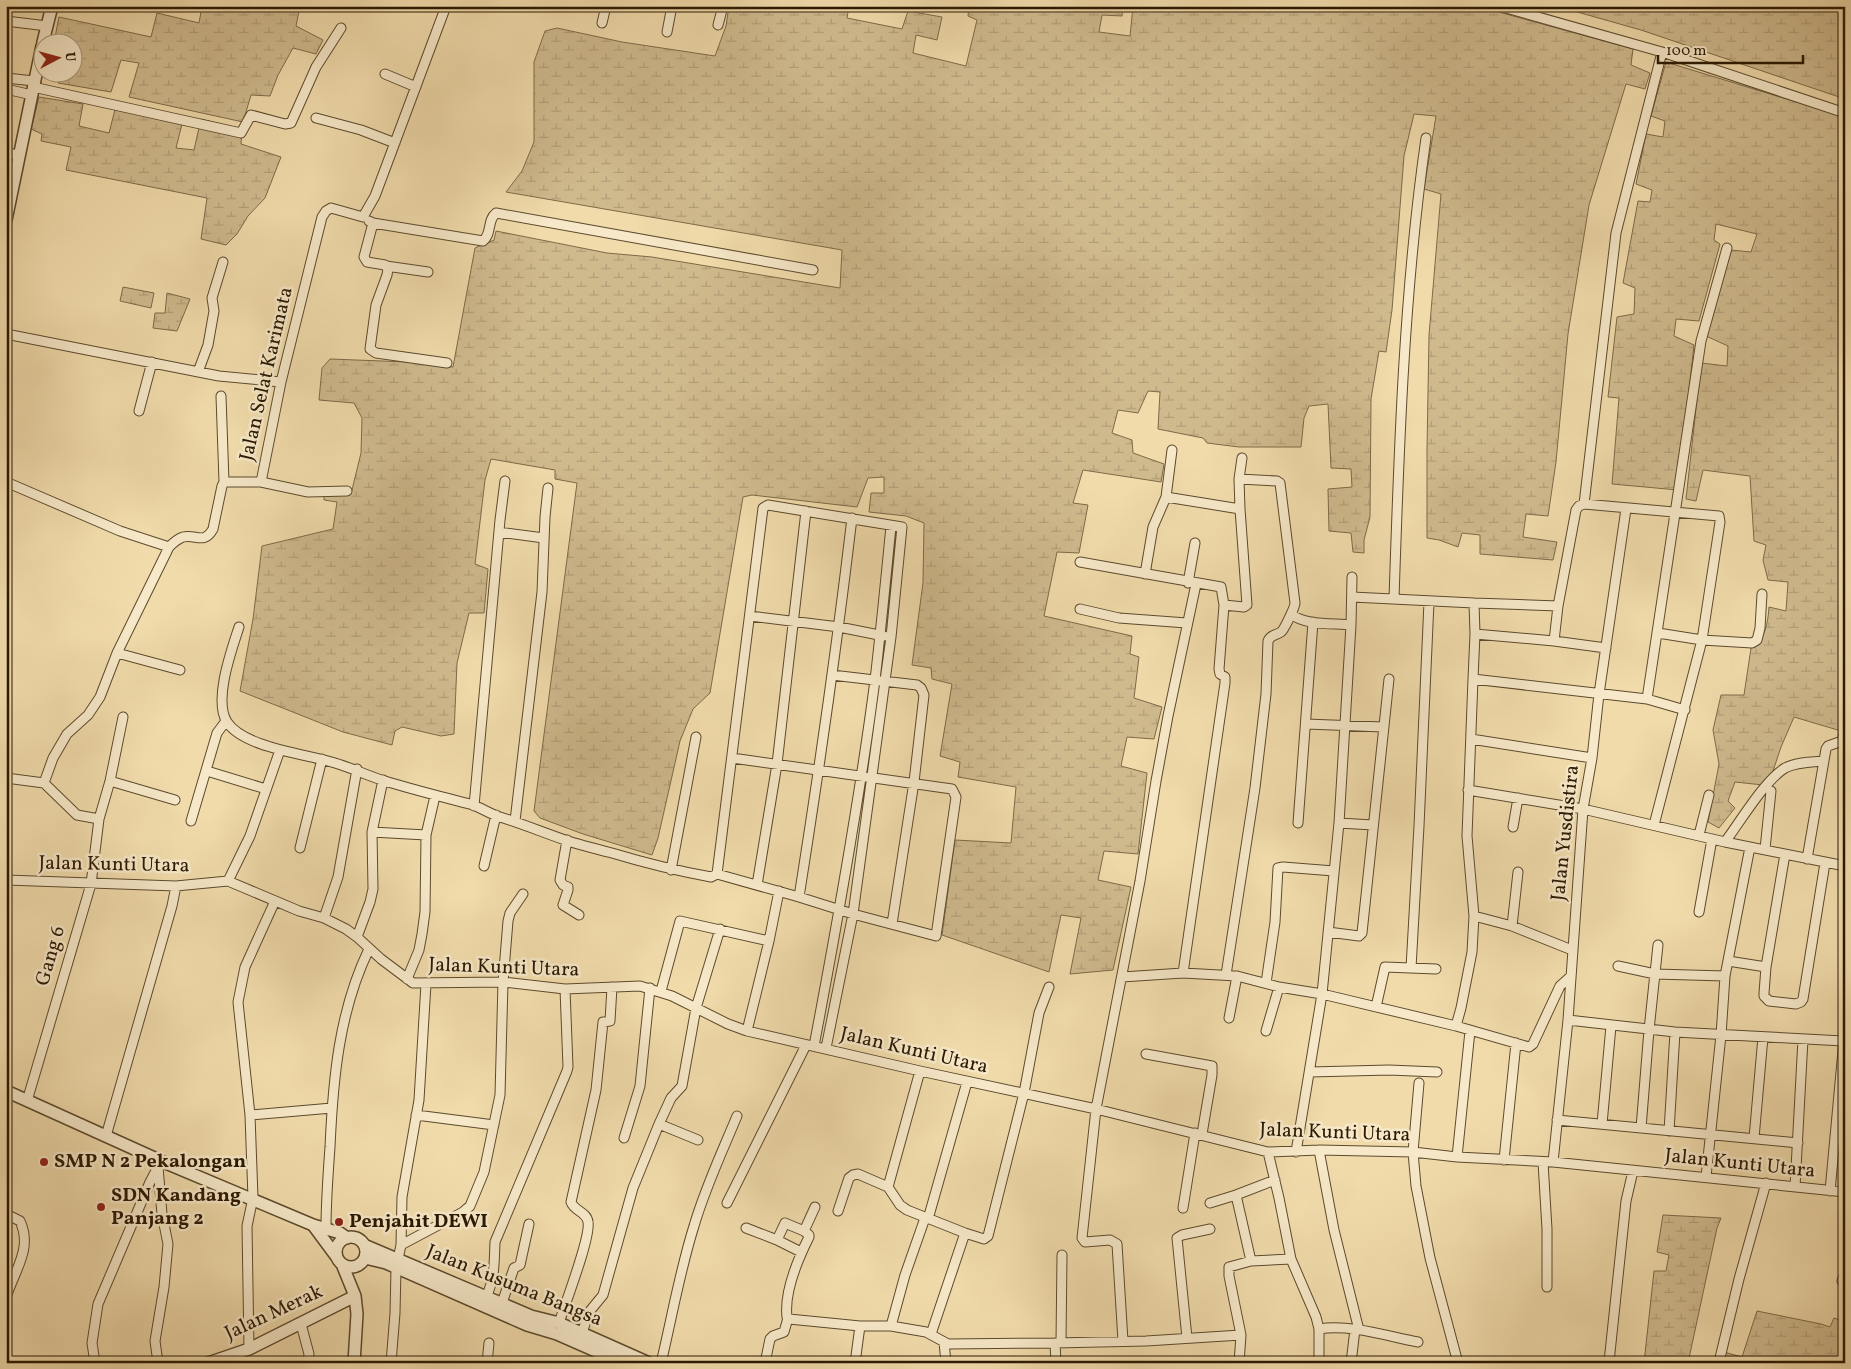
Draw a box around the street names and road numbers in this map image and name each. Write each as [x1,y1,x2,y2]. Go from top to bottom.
street label: Jalan Selat Karimata [233,284,301,464]
street label: Jalan Yusdistira [1545,764,1587,902]
street label: Jalan Kunti Utara [38,850,190,880]
street label: Gang 6 [29,923,73,989]
street label: Jalan Kunti Utara [428,951,580,985]
street label: Jalan Kunti Utara [837,1020,991,1082]
street label: Jalan Kunti Utara [1259,1116,1411,1150]
street label: Jalan Kunti Utara [1663,1142,1817,1186]
street label: Jalan Kusuma Bangsa [422,1238,606,1334]
street label: Jalan Merak [220,1278,328,1348]

